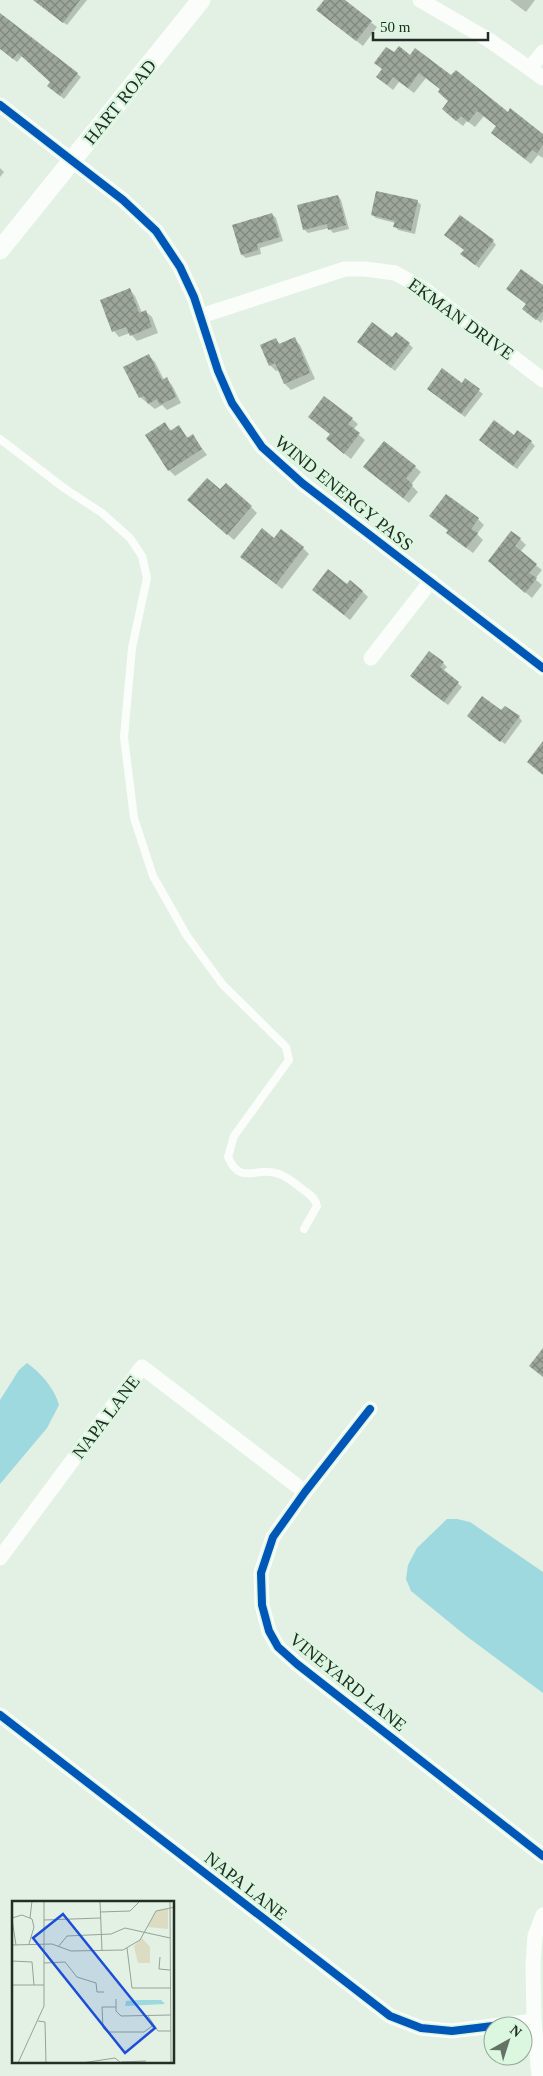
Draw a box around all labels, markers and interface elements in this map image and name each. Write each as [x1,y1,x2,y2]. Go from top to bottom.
scale bar [373,10,488,42]
text: 50 m [380,19,411,35]
street label: HART ROAD [80,56,160,148]
street label: EKMAN DRIVE [404,274,518,364]
street label: WIND ENERGY PASS [271,431,417,555]
street label: NAPA LANE [68,1372,144,1462]
street label: VINEYARD LANE [286,1629,410,1735]
street label: NAPA LANE [201,1848,291,1924]
inset map [12,1901,175,2064]
north arrow [483,2016,533,2066]
text: N [507,2022,525,2040]

